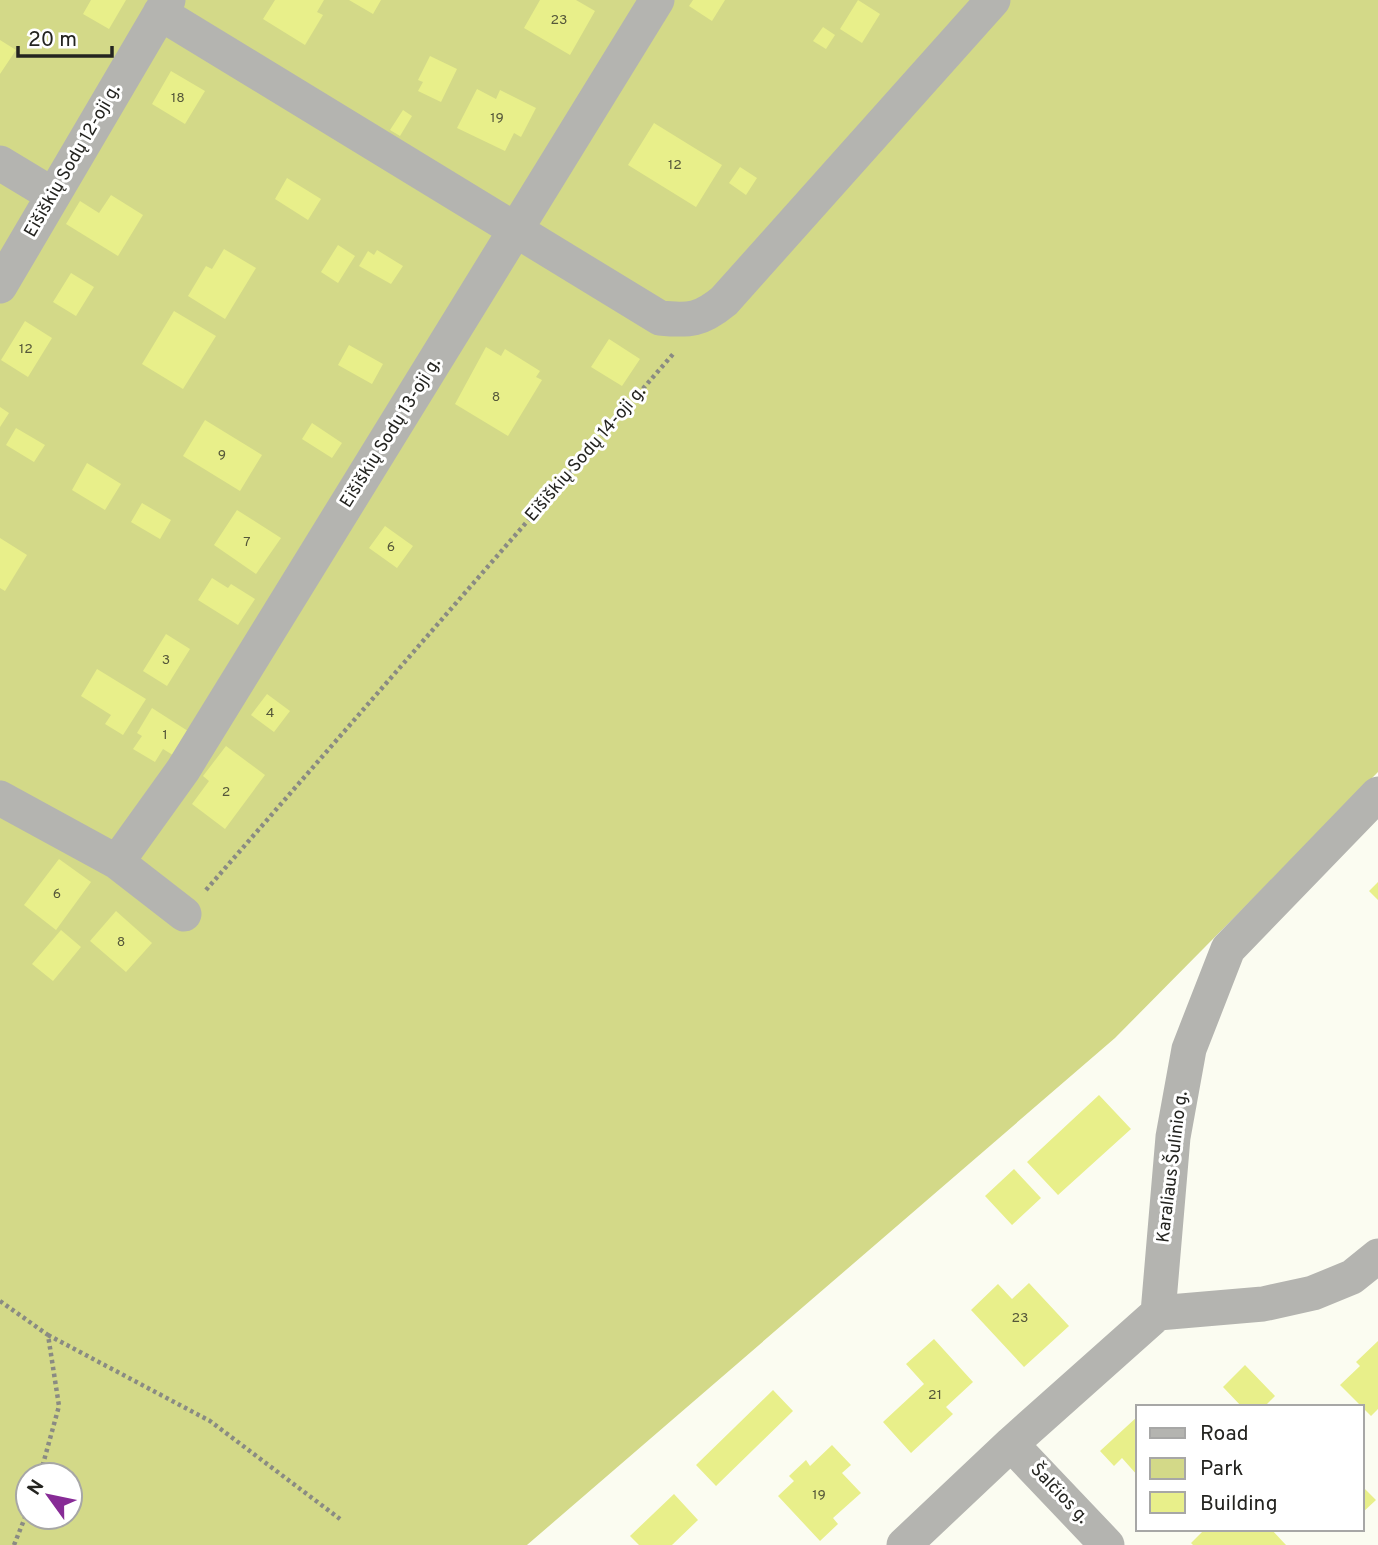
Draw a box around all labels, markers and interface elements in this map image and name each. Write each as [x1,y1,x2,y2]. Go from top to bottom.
house number: 23 [551,12,568,29]
scale bar [18,14,112,58]
text: 20 m [28,27,77,54]
street label: Eišiškių Sodų 12-oji g. [20,80,126,242]
house number: 18 [171,90,185,107]
house number: 19 [490,110,504,127]
house number: 12 [668,157,682,174]
house number: 12 [19,341,33,358]
street label: Eišiškių Sodų 13-oji g. [335,354,447,512]
street label: Eišiškių Sodų 14-oji g. [521,381,651,527]
house number: 8 [492,389,500,406]
house number: 9 [218,447,226,464]
house number: 7 [243,534,251,551]
house number: 6 [387,539,395,556]
house number: 3 [162,652,170,669]
house number: 4 [266,705,274,722]
house number: 1 [162,727,168,744]
house number: 2 [222,784,230,801]
house number: 6 [53,886,61,903]
house number: 8 [117,934,125,951]
street label: Karaliaus Šulinio g. [1150,1090,1194,1244]
house number: 23 [1012,1310,1029,1327]
house number: 21 [928,1387,942,1404]
legend [1136,1405,1364,1531]
text: Road [1200,1421,1249,1448]
text: Park [1200,1456,1243,1483]
street label: Šalčios g. [1025,1458,1095,1529]
north arrow [14,1461,84,1531]
text: N [23,1476,50,1500]
house number: 19 [812,1487,826,1504]
text: Building [1200,1491,1278,1518]

